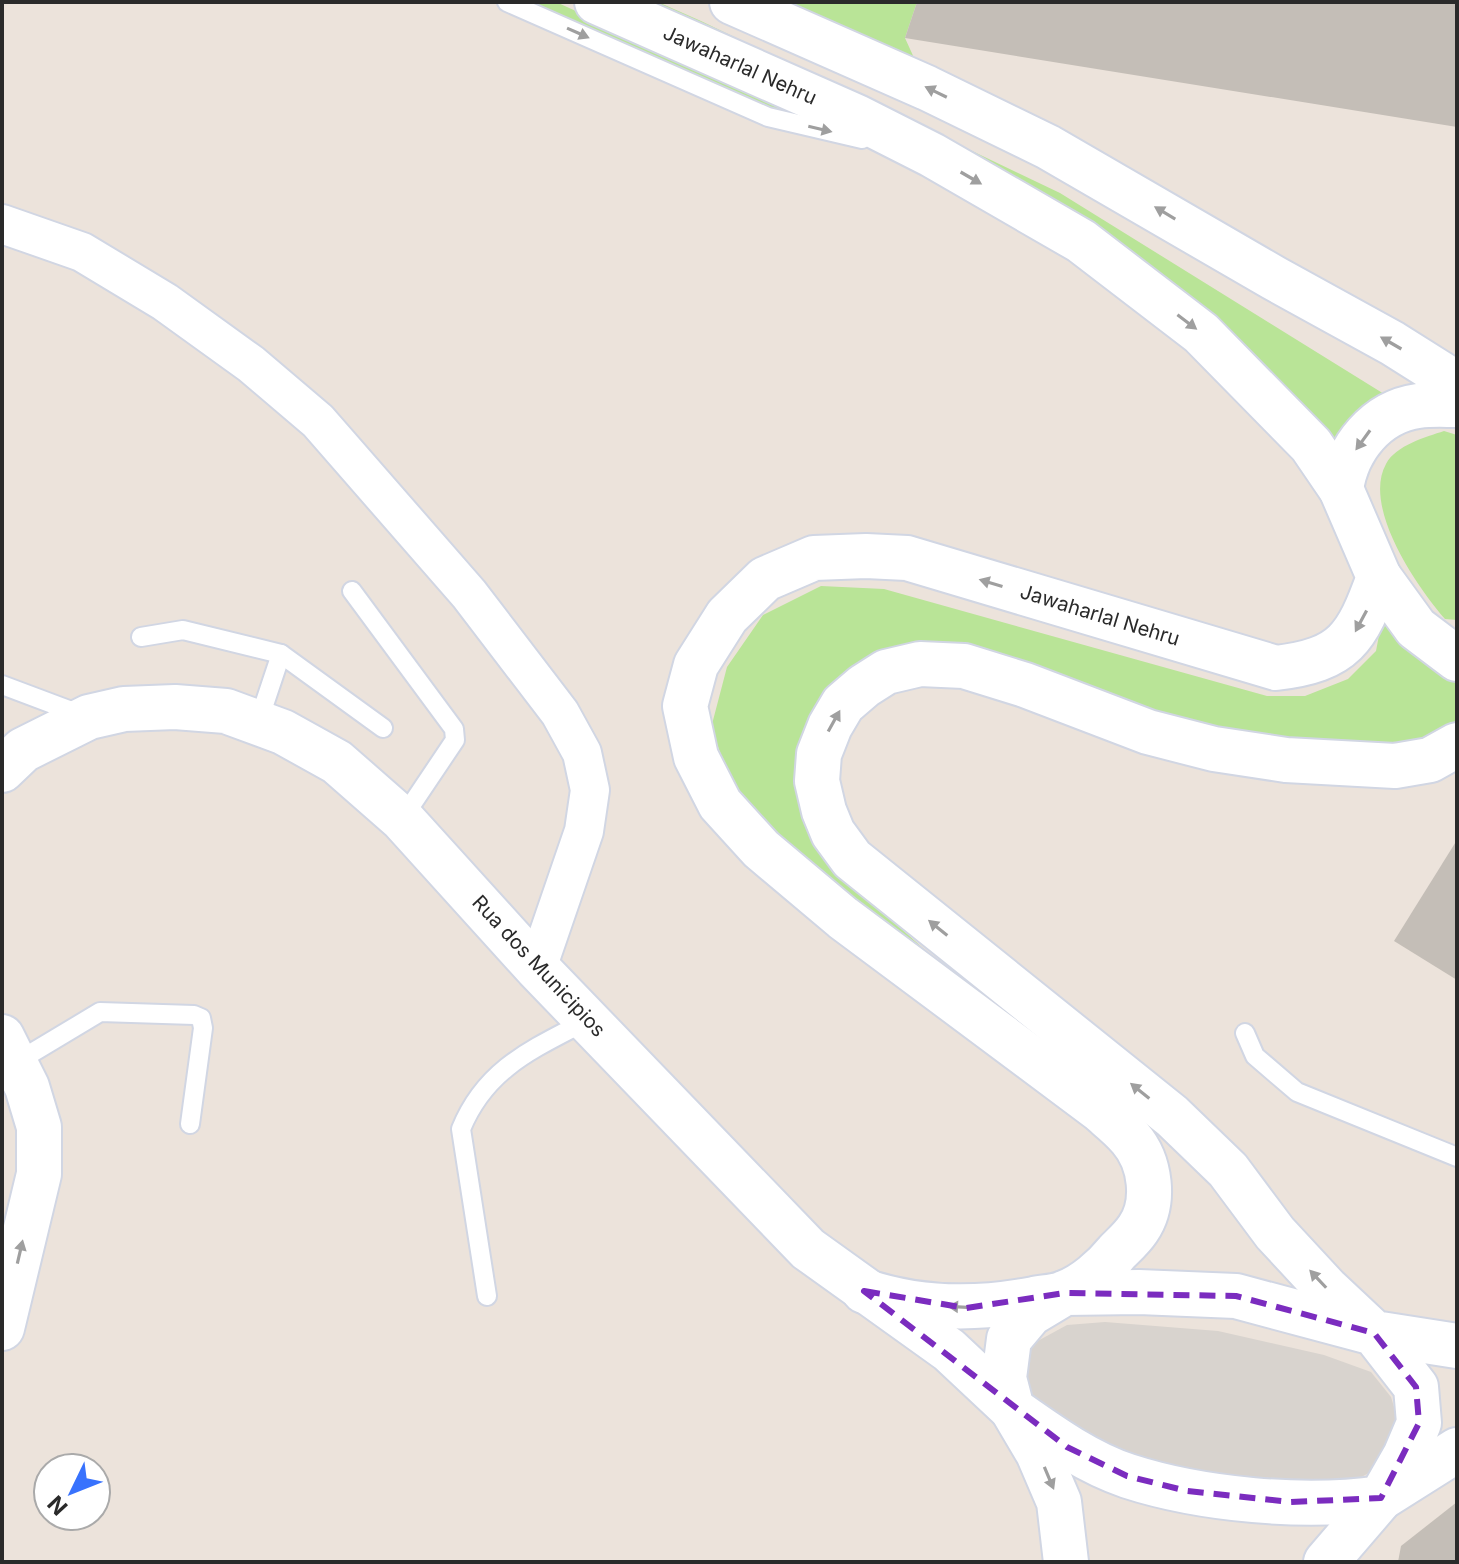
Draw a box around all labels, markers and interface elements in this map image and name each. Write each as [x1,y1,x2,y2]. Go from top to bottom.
street label: Jawaharlal Nehru [659,20,821,110]
one-way arrow [567,27,590,40]
one-way arrow [924,85,947,99]
one-way arrow [807,123,832,136]
one-way arrow [960,171,982,185]
one-way arrow [1154,207,1177,221]
one-way arrow [1177,314,1197,330]
one-way arrow [1380,336,1402,350]
one-way arrow [1356,429,1371,450]
one-way arrow [979,576,1003,589]
street label: Jawaharlal Nehru [1017,579,1183,651]
one-way arrow [1355,610,1369,632]
one-way arrow [827,709,841,732]
street label: Rua dos Municipios [467,890,611,1042]
one-way arrow [928,920,948,936]
one-way arrow [1130,1083,1150,1099]
one-way arrow [14,1240,27,1265]
one-way arrow [1309,1270,1327,1289]
one-way arrow [947,1300,972,1313]
north arrow [32,1452,112,1532]
one-way arrow [1043,1466,1056,1490]
text: N [42,1491,73,1521]

